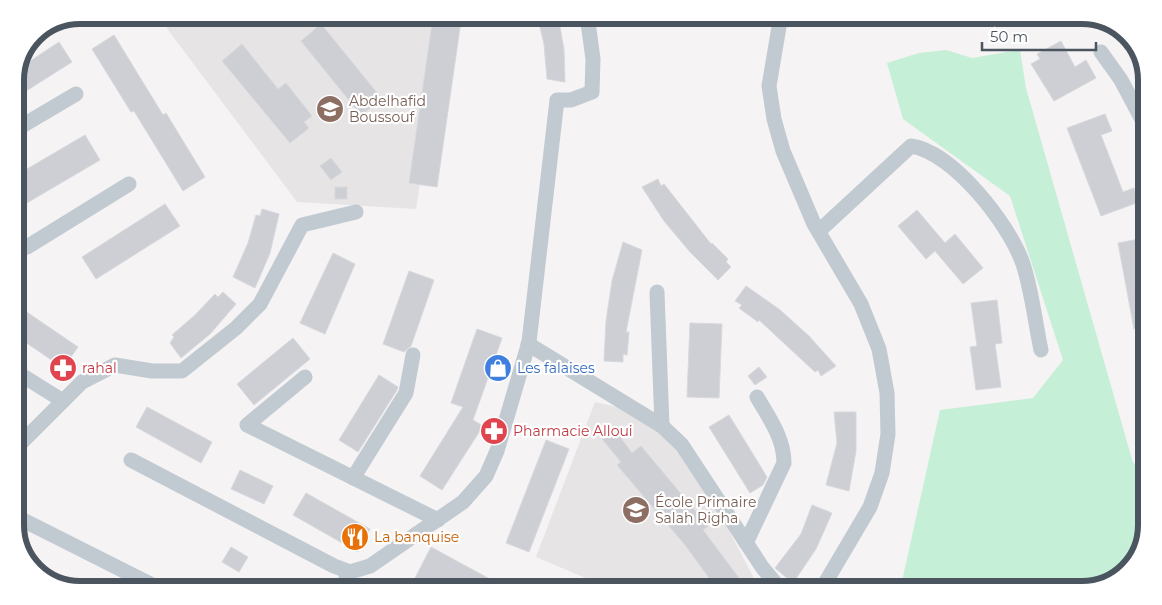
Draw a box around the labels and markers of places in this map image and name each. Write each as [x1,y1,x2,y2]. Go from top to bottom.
place label: Abdelhafid Boussouf [349,92,426,126]
school or university icon: Abdelhafid Boussouf [315,94,345,124]
pharmacy icon: rahal [48,353,78,383]
shop icon: Les falaises [483,353,513,383]
place label: rahal [82,359,117,377]
place label: Les falaises [517,359,595,377]
pharmacy icon: Pharmacie Alloui [479,416,509,446]
place label: Pharmacie Alloui [513,422,633,440]
place label: École Primaire Salah Righa [655,493,756,527]
school or university icon: École Primaire Salah Righa [621,495,651,525]
restaurant icon: La banquise [340,522,370,552]
place label: La banquise [374,528,459,546]

